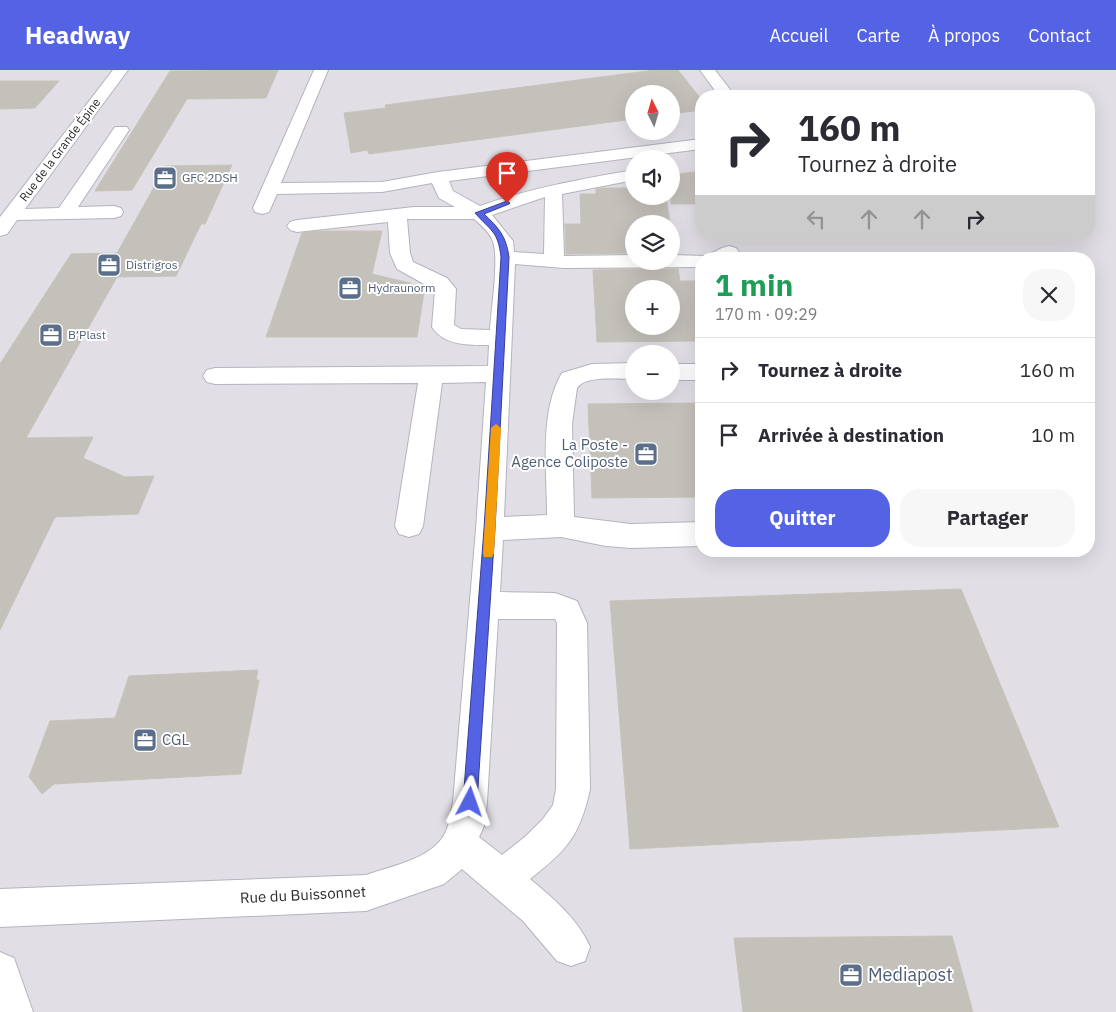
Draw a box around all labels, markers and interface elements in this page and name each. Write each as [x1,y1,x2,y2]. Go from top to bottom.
text: Headway [25,19,130,51]
text: Accueil [769,24,828,47]
text: Carte [856,24,900,47]
text: À propos [928,24,1000,47]
text: Contact [1028,24,1091,47]
north arrow [625,85,680,140]
map controls [625,85,680,400]
street label: Rue de la Grande Épine [16,95,104,204]
text: 160 m [798,105,901,151]
icon: right [715,110,780,175]
text: Tournez à droite [798,149,957,178]
button: sound [625,150,680,205]
pin [486,152,528,203]
icon: arrive [493,159,521,187]
office icon: GFC 2DSH [152,165,178,191]
place label: GFC 2DSH [182,170,238,185]
icon: left [802,205,830,233]
icon: ahead [855,205,883,233]
icon: ahead [908,205,936,233]
icon: right [961,205,989,233]
button: layers [625,215,680,270]
office icon: Distrigros [96,252,122,278]
place label: Distrigros [126,257,178,272]
text: 1 min [715,265,793,304]
button: close [1023,269,1075,321]
office icon: Hydraunorm [337,275,363,301]
place label: Hydraunorm [368,280,435,295]
button: + [625,280,680,335]
text: 170 m · 09:29 [715,304,817,324]
office icon: B’Plast [38,322,64,348]
place label: B’Plast [68,327,106,342]
button: − [625,345,680,400]
icon: right [715,356,743,384]
text: Tournez à droite [758,358,902,382]
text: 160 m [1020,358,1075,382]
icon: arrive [715,421,743,449]
text: Arrivée à destination [758,423,944,447]
text: 10 m [1031,423,1075,447]
place label: La Poste - Agence Coliposte [511,435,628,471]
office icon: La Poste - Agence Coliposte [633,441,659,467]
button: Quitter [715,489,890,547]
button: Partager [900,489,1075,547]
office icon: CGL [132,727,158,753]
place label: CGL [162,730,190,749]
position arrow [443,775,495,827]
street label: Rue du Buissonnet [239,882,366,907]
office icon: Mediapost [838,962,864,988]
place label: Mediapost [868,963,953,986]

